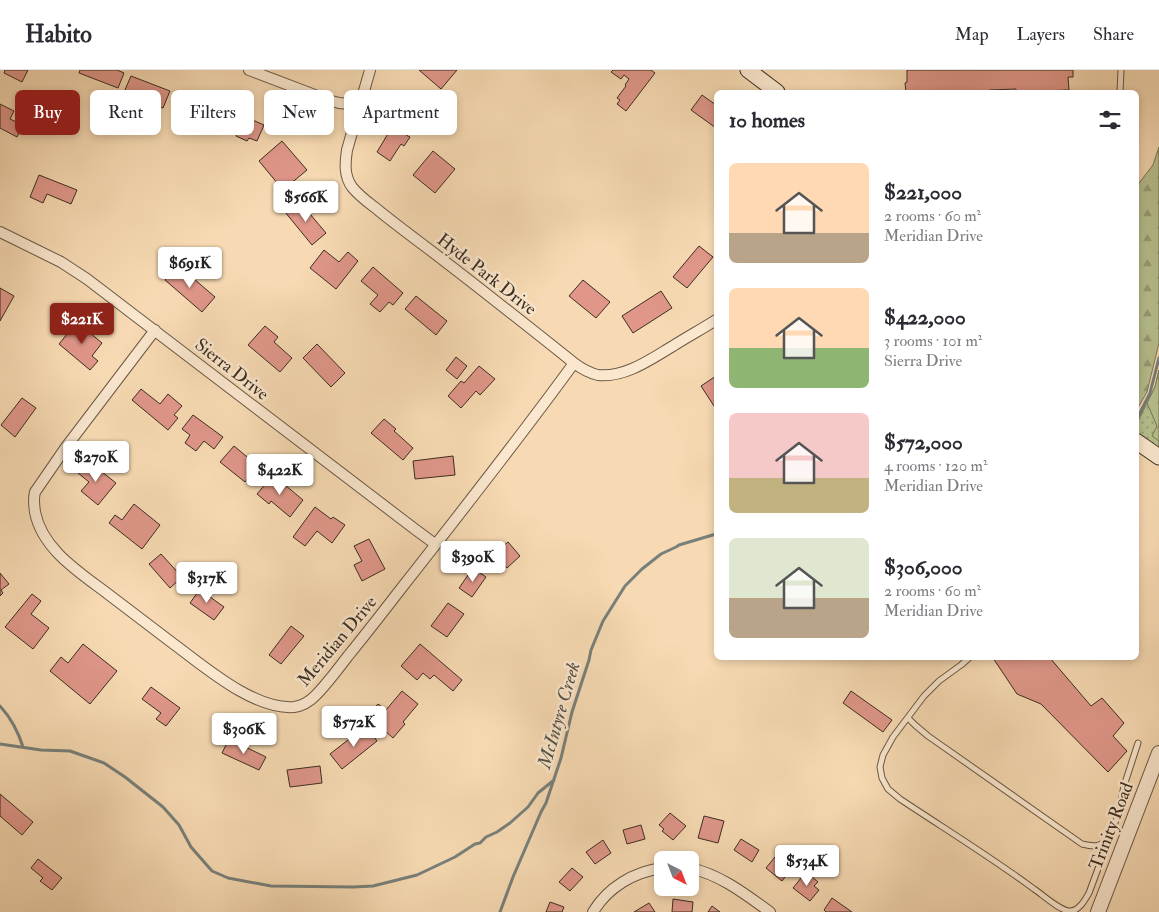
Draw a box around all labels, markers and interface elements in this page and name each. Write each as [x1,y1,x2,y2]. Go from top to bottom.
text: Habito [25,19,92,50]
text: Map [955,23,989,46]
text: Layers [1017,23,1065,46]
text: Share [1093,23,1134,46]
chip: Buy [15,90,80,135]
chip: Rent [90,90,161,135]
chip: Filters [171,90,254,135]
chip: New [264,90,334,135]
chip: Apartment [344,90,457,135]
icon: filters [1096,106,1124,134]
text: 10 homes [729,107,805,134]
text: $221,000 [884,179,962,206]
pin: $566K [271,180,341,223]
icon: home [769,183,829,243]
text: $566K [284,187,328,207]
text: 2 rooms · 60 m² [884,206,981,226]
text: Meridian Drive [884,226,983,246]
street label: Hyde Park Drive [432,228,541,321]
pin: $691K [155,246,225,289]
text: $691K [169,253,211,273]
pin: $221K [47,302,117,345]
text: $422,000 [884,304,966,331]
icon: home [769,308,829,368]
text: $221K [61,309,103,329]
text: 3 rooms · 101 m² [884,331,982,351]
street label: Sierra Drive [190,333,274,406]
text: Sierra Drive [884,351,962,371]
text: $572,000 [884,429,963,456]
icon: home [769,433,829,493]
pin: $270K [61,440,131,483]
text: $270K [74,447,118,467]
pin: $422K [245,454,315,496]
text: 4 rooms · 120 m² [884,456,987,476]
text: $422K [257,460,303,480]
text: Meridian Drive [884,476,983,496]
pin: $390K [438,540,508,583]
text: $390K [452,547,494,567]
text: $306,000 [884,554,963,581]
icon: home [769,558,829,618]
pin: $317K [172,562,242,604]
text: $317K [187,568,227,588]
text: 2 rooms · 60 m² [884,581,981,601]
street label: Meridian Drive [293,591,382,691]
text: Meridian Drive [884,601,983,621]
water label: McIntyre Creek [532,659,586,772]
pin: $572K [319,706,389,748]
pin: $306K [209,712,279,755]
text: $572K [333,712,375,732]
text: $306K [223,719,265,739]
street label: Trinity Road [1084,779,1139,873]
pin: $534K [772,844,842,887]
north arrow [654,851,699,896]
map controls [654,851,699,896]
text: $534K [786,851,828,871]

